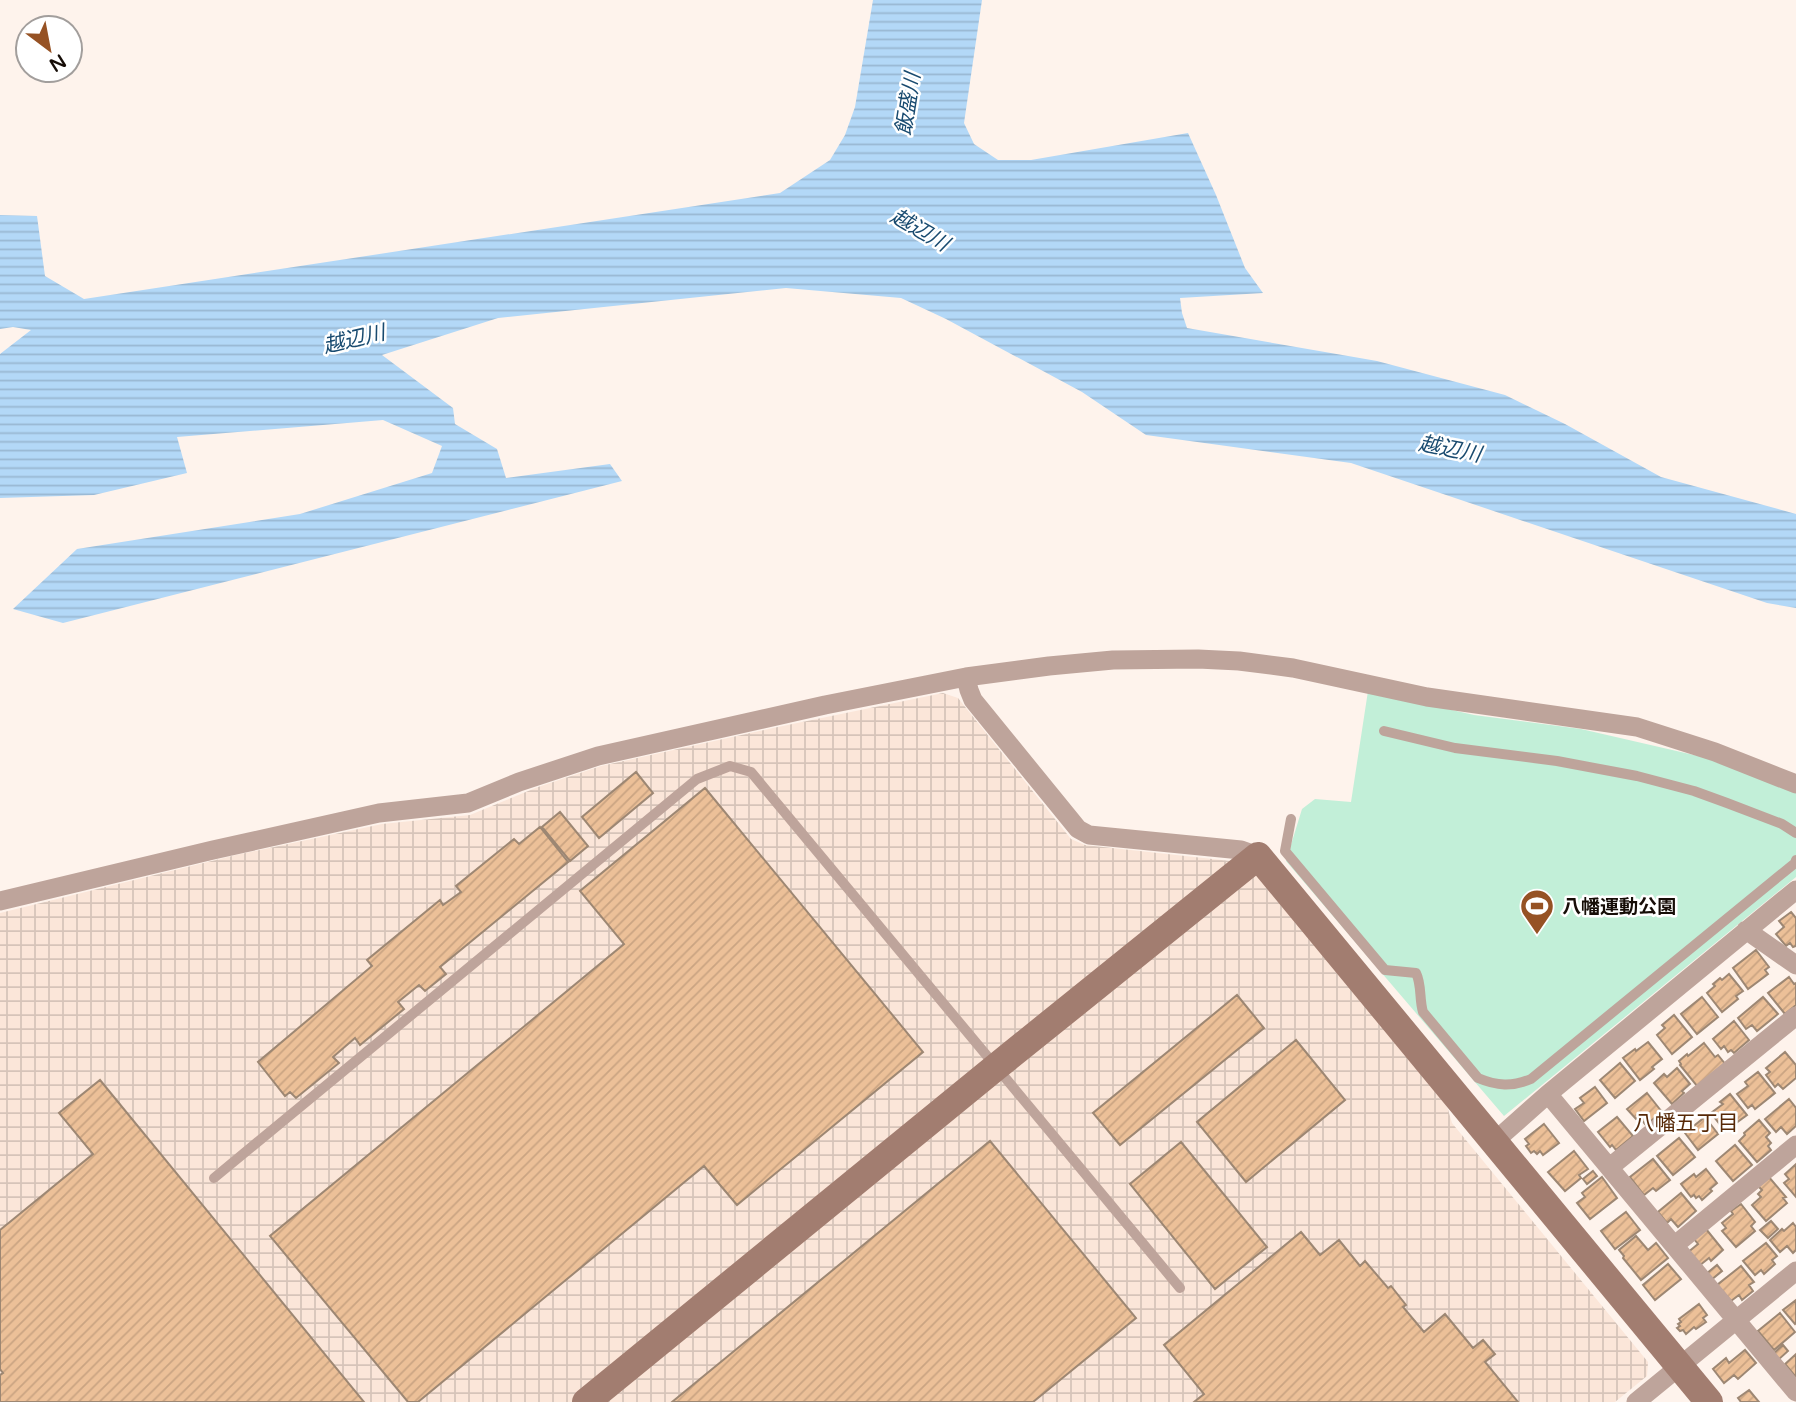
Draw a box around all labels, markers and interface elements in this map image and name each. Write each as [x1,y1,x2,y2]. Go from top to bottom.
north arrow [14,14,84,84]
text: N [45,49,70,76]
water label: 飯盛川 [891,69,926,137]
water label: 越辺川 [886,204,955,258]
water label: 越辺川 [321,320,390,359]
water label: 越辺川 [1417,431,1485,468]
sports icon: 八幡運動公園 [1518,887,1556,936]
place label: 八幡運動公園 [1562,896,1676,918]
district label: 八幡五丁目 [1634,1111,1739,1136]

